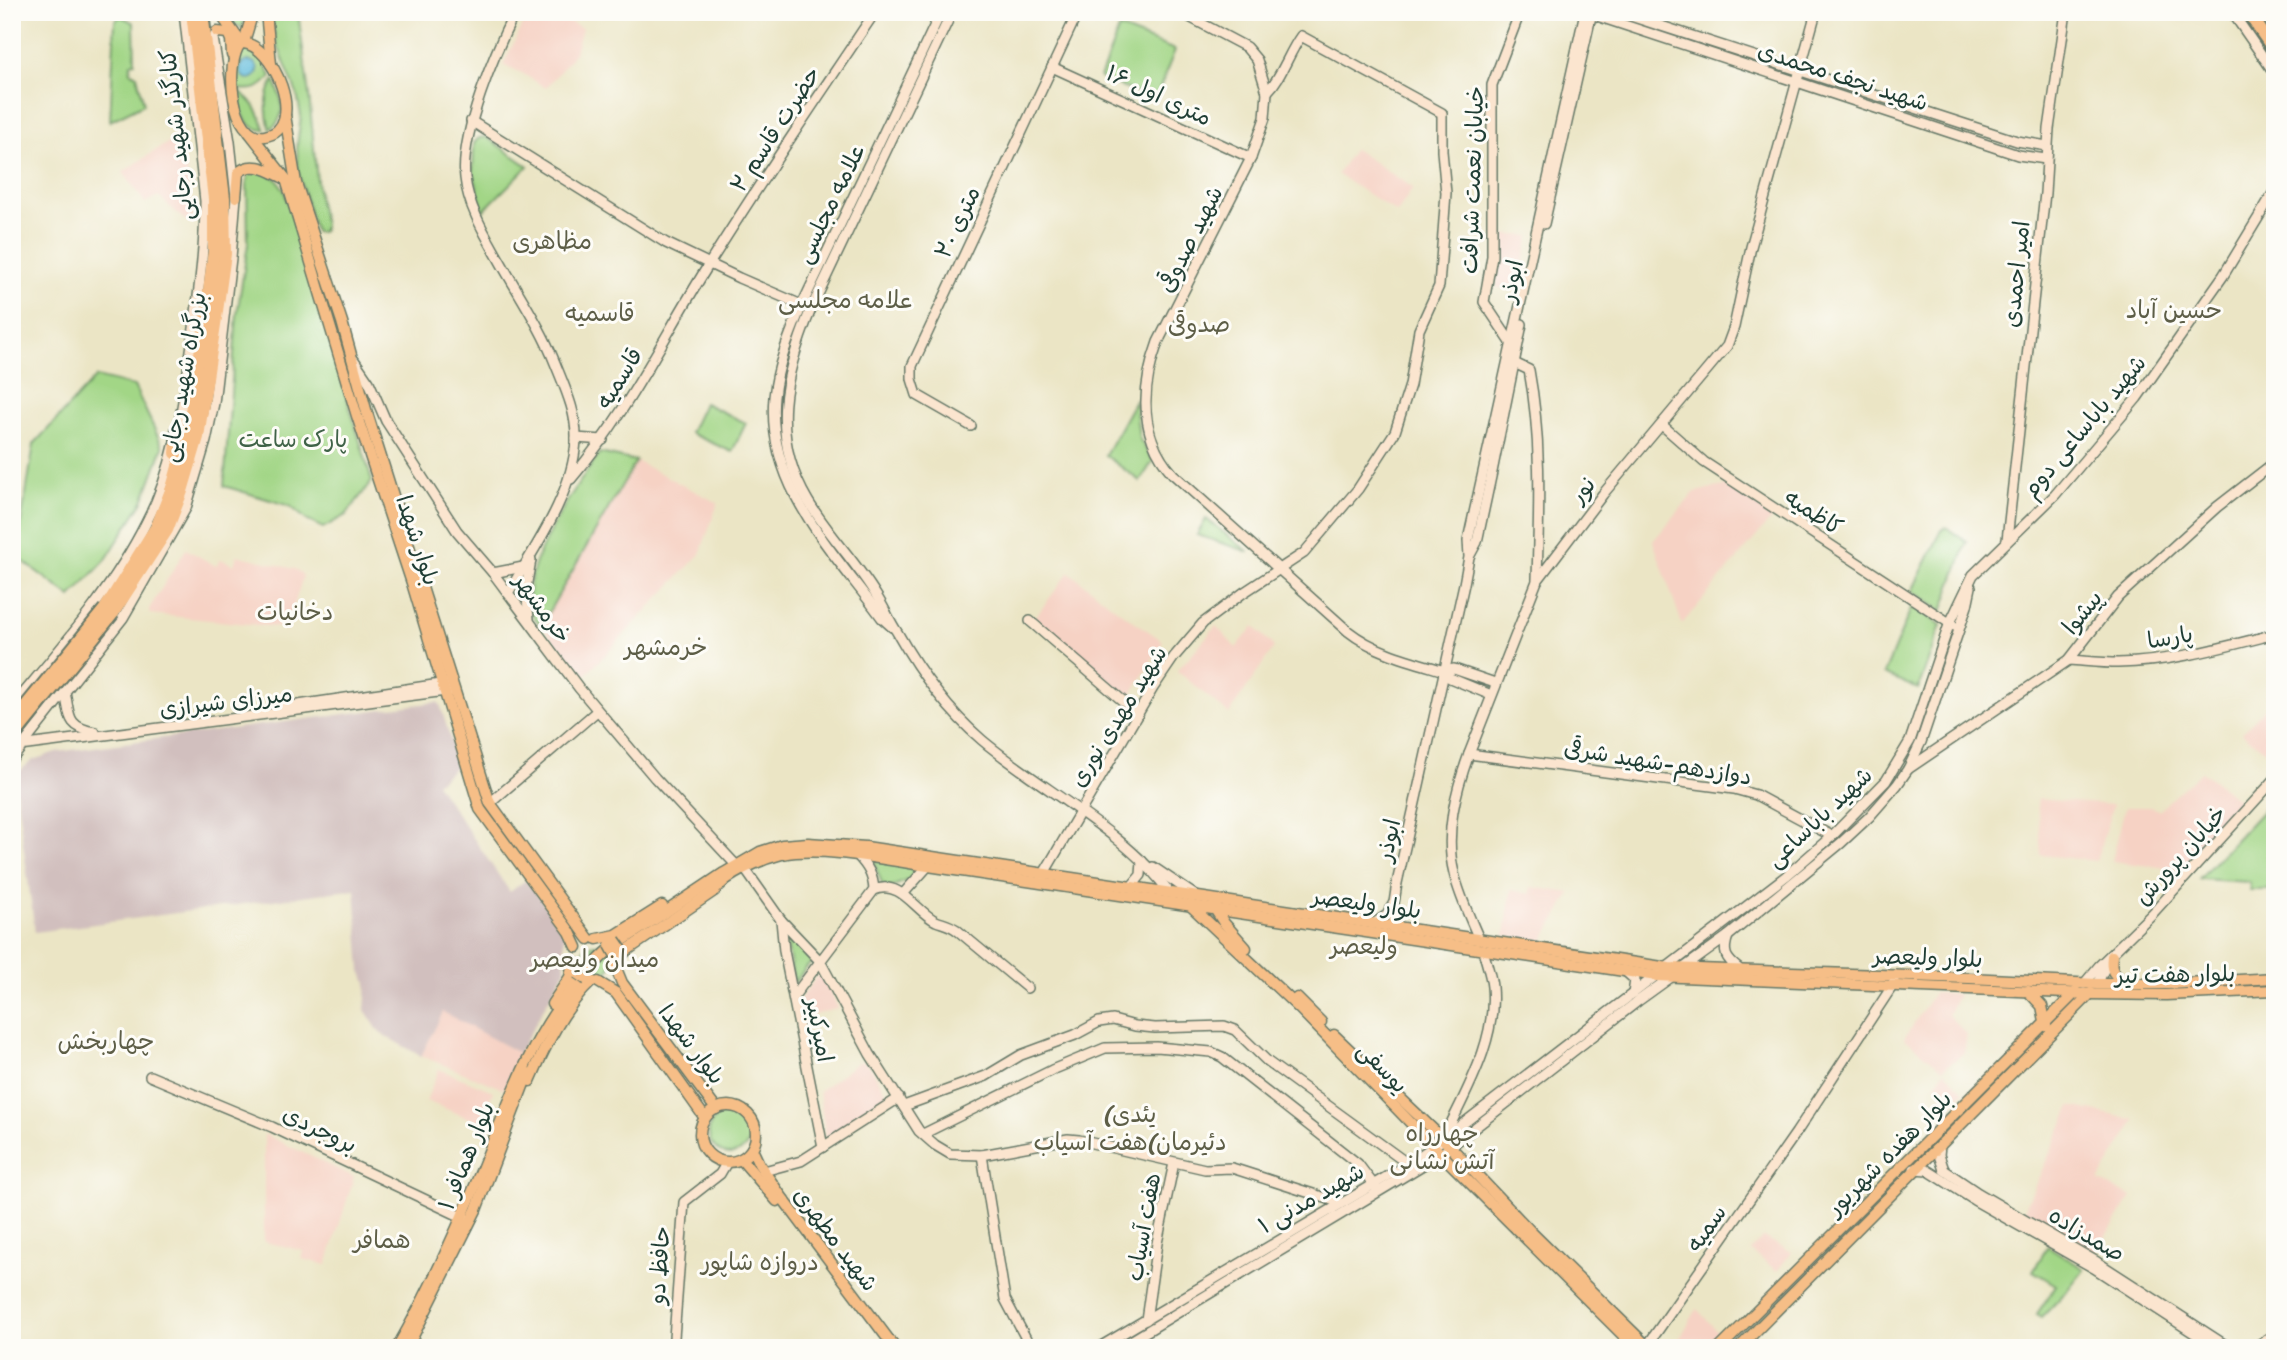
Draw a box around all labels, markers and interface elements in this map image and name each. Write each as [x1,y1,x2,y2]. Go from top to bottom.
street label: شهید نجف محمدی [1752,30,1934,123]
street label: کنارگذر شهید رجایی [147,47,206,223]
street label: ۱۶ متری اول [1099,53,1219,138]
street label: ۲ حضرت قاسم [719,57,832,201]
street label: خیابان نعمت شرافت [1449,85,1496,275]
street label: علامه مجلسی [783,136,877,271]
street label: شهید صدوقی [1146,178,1235,300]
street label: ۲۰ متری [923,179,992,265]
street label: امیر احمدی [1991,219,2042,329]
district label: مظاهری [512,220,592,262]
street label: ابوذر [1487,256,1536,308]
district label: علامه مجلسی [778,279,914,321]
street label: بزرگراه شهید رجایی [148,289,219,466]
district label: حسین آباد [2126,289,2222,331]
district label: قاسمیه [565,292,635,334]
district label: صدوقی [1168,303,1230,345]
street label: قاسمیه [584,339,654,417]
street label: شهید باباساعی دوم [2012,345,2157,508]
park label: پارک ساعت [239,419,347,460]
street label: نور [1557,467,1607,514]
street label: کاظمیه [1776,478,1852,547]
street label: بلوار شهدا [384,489,451,591]
street label: خرمشهر [502,563,582,652]
street label: پیشوا [2051,581,2114,644]
district label: دخانیات [257,591,333,633]
street label: پارسا [2144,614,2196,661]
district label: خرمشهر [623,626,707,668]
street label: شهید مهدی نوری [1058,637,1179,796]
street label: میرزای شیرازی [157,673,295,730]
street label: دوازدهم-شهید شرقی [1561,727,1755,798]
street label: شهید باباساعی [1756,756,1883,878]
street label: خیابان پرورش [2124,795,2237,915]
street label: ابوذر [1363,815,1413,867]
street label: بلوار ولیعصر [1308,875,1424,931]
district label: ولیعصر [1328,925,1398,967]
street label: بلوار ولیعصر [1870,935,1983,980]
district label: میدان ولیعصر [529,938,659,980]
street label: بلوار هفت تیر [2112,953,2236,996]
street label: امیرکبیر [793,993,846,1066]
street label: بلوار شهدا [647,995,736,1094]
district label: چهاربخش [58,1020,154,1062]
street label: یوسفی [1347,1031,1419,1103]
street label: بلوار هفده شهریور [1815,1080,1963,1228]
district label: (یئدی دئیرمان)هفت آسیاب [1033,1093,1227,1163]
street label: بروجردی [275,1094,364,1165]
street label: بلوار همافر ۱ [426,1096,507,1217]
district label: چهارراه آتش نشانی [1390,1112,1496,1182]
street label: شهید مدنی ۱ [1250,1151,1372,1246]
street label: هفت آسیاب [1114,1170,1173,1284]
street label: شهید مطهری [782,1178,889,1301]
street label: صمدزاده [2040,1195,2133,1274]
street label: سمیه [1675,1196,1738,1261]
district label: همافر [351,1219,411,1261]
street label: حافظ دو [636,1225,683,1307]
district label: دروازه شاپور [699,1241,819,1283]

